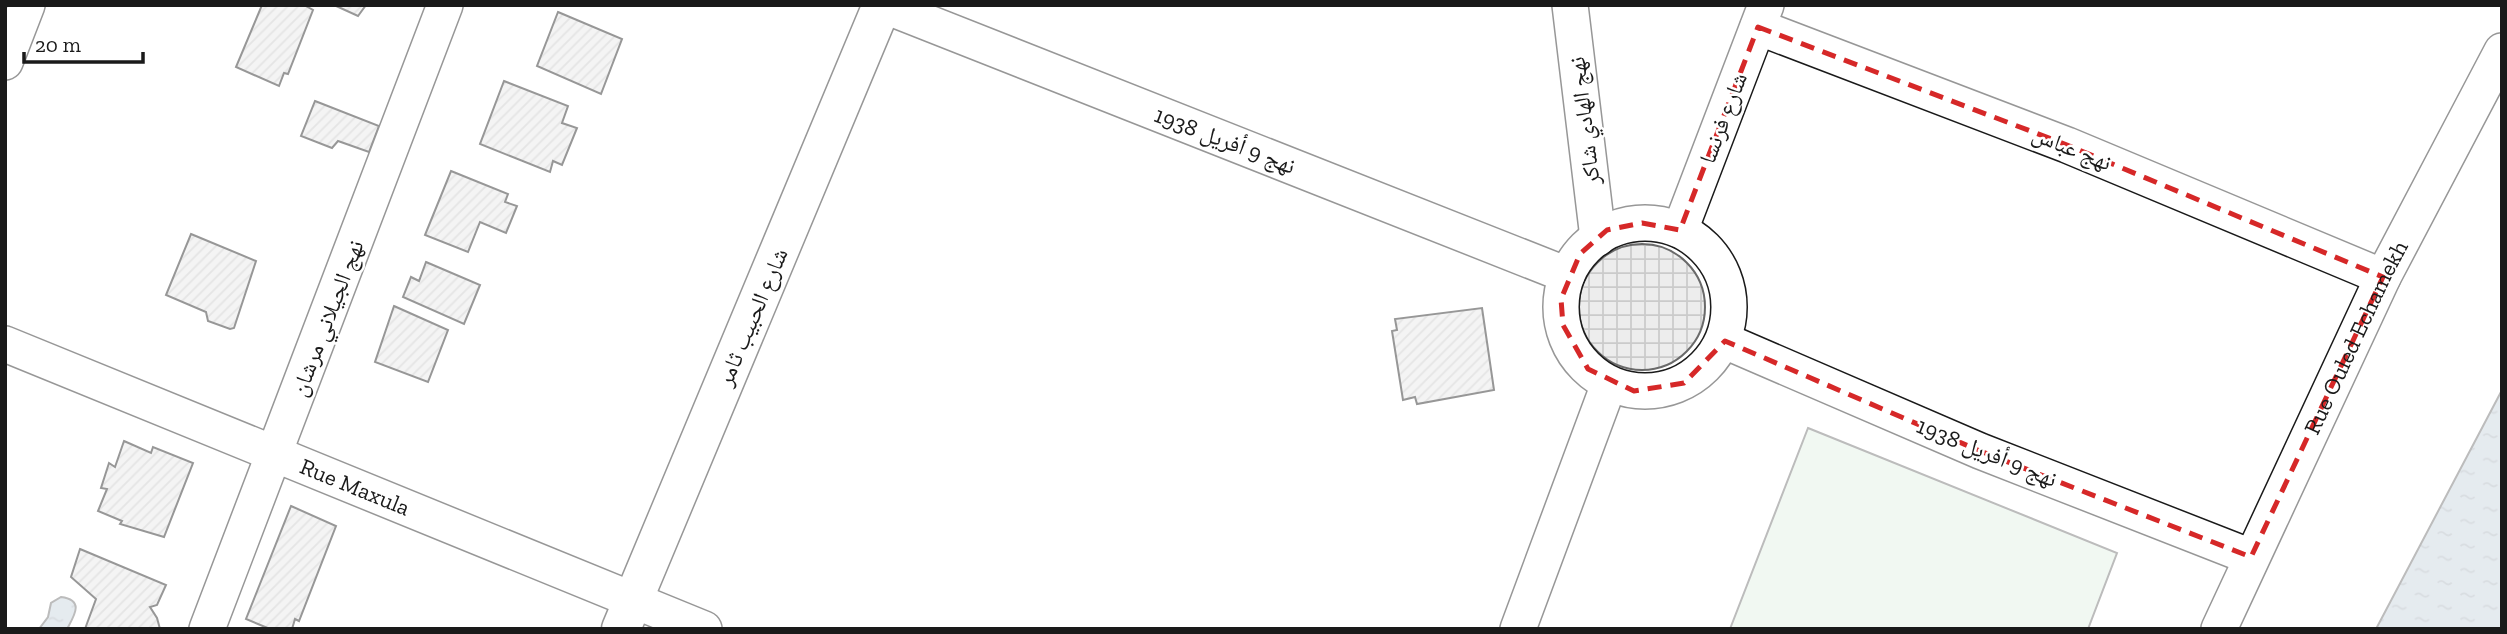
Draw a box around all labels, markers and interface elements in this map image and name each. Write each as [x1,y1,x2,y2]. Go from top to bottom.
scale bar [24,21,144,65]
text: 20 m [35,32,81,57]
street label: نهج الهادي شاكر [1562,55,1611,188]
street label: شارع فرنسا [1693,68,1754,168]
street label: نهج 9 أفريل 1938 [1150,100,1300,181]
street label: نهج عباس [2028,119,2116,177]
street label: نهج الجيلاني مرشان [284,236,374,402]
street label: Rue Ouled Echamekh [2298,236,2414,439]
street label: شارع الحبيب ثامر [710,244,795,391]
street label: نهج 9 أفريل 1938 [1912,411,2061,494]
street label: Rue Maxula [296,452,414,522]

